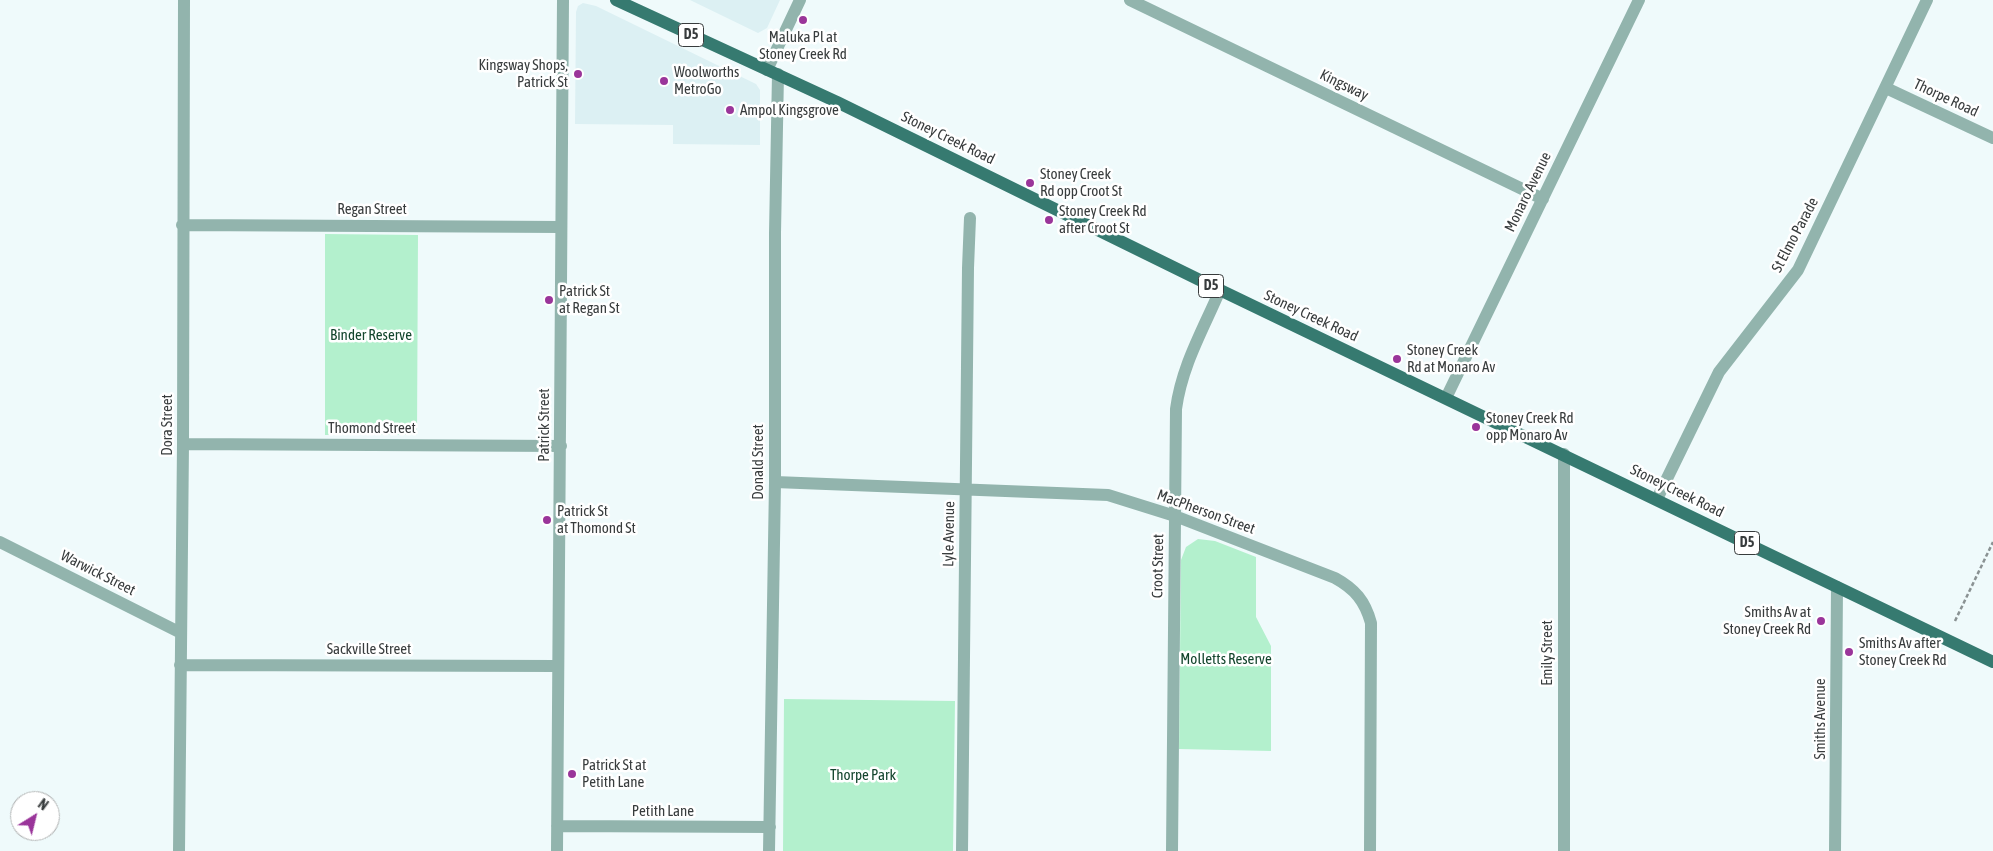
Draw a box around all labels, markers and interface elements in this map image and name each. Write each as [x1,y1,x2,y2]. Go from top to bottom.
marker: Maluka Pl at Stoney Creek Rd [797,14,809,26]
road number: D5 [678,24,704,46]
place label: Maluka Pl at Stoney Creek Rd [759,28,847,63]
place label: Kingsway Shops, Patrick St [478,56,568,91]
place label: Woolworths MetroGo [674,63,739,98]
street label: Kingsway [1317,66,1371,104]
marker: Kingsway Shops, Patrick St [572,68,584,80]
marker: Woolworths MetroGo [658,75,670,87]
street label: Thorpe Road [1911,75,1981,121]
place label: Ampol Kingsgrove [740,101,839,119]
marker: Ampol Kingsgrove [724,104,736,116]
street label: Stoney Creek Road [898,108,998,168]
street label: Monaro Avenue [1501,149,1555,235]
place label: Stoney Creek Rd opp Croot St [1040,165,1122,200]
marker: Stoney Creek Rd opp Croot St [1024,177,1036,189]
street label: St Elmo Parade [1768,195,1822,275]
street label: Regan Street [337,200,407,218]
place label: Stoney Creek Rd after Croot St [1059,202,1147,237]
marker: Stoney Creek Rd after Croot St [1043,214,1055,226]
road number: D5 [1198,274,1224,298]
place label: Patrick St at Regan St [559,282,620,317]
street label: Stoney Creek Road [1261,286,1361,346]
marker: Patrick St at Regan St [543,294,555,306]
park label: Binder Reserve [330,326,412,344]
place label: Stoney Creek Rd at Monaro Av [1407,341,1495,376]
marker: Stoney Creek Rd at Monaro Av [1391,353,1403,365]
street label: Patrick Street [535,388,553,462]
street label: Dora Street [158,394,176,456]
place label: Stoney Creek Rd opp Monaro Av [1486,409,1574,444]
street label: Thomond Street [328,419,416,437]
marker: Stoney Creek Rd opp Monaro Av [1470,421,1482,433]
street label: Donald Street [749,424,767,500]
street label: Stoney Creek Road [1627,461,1727,521]
street label: MacPherson Street [1155,486,1257,538]
street label: Lyle Avenue [939,501,959,567]
place label: Patrick St at Thomond St [557,502,636,537]
marker: Patrick St at Thomond St [541,514,553,526]
road number: D5 [1734,532,1760,554]
street label: Croot Street [1148,534,1168,598]
street label: Warwick Street [58,547,138,599]
place label: Smiths Av at Stoney Creek Rd [1723,603,1811,638]
marker: Smiths Av at Stoney Creek Rd [1815,615,1827,627]
street label: Emily Street [1538,620,1556,686]
place label: Smiths Av after Stoney Creek Rd [1859,634,1947,669]
street label: Sackville Street [327,640,411,658]
marker: Smiths Av after Stoney Creek Rd [1843,646,1855,658]
park label: Molletts Reserve [1180,650,1272,668]
street label: Smiths Avenue [1811,678,1829,760]
place label: Patrick St at Petith Lane [582,756,646,791]
park label: Thorpe Park [830,766,896,784]
marker: Patrick St at Petith Lane [566,768,578,780]
north arrow [10,791,60,841]
text: N [35,796,51,814]
street label: Petith Lane [632,802,694,820]

